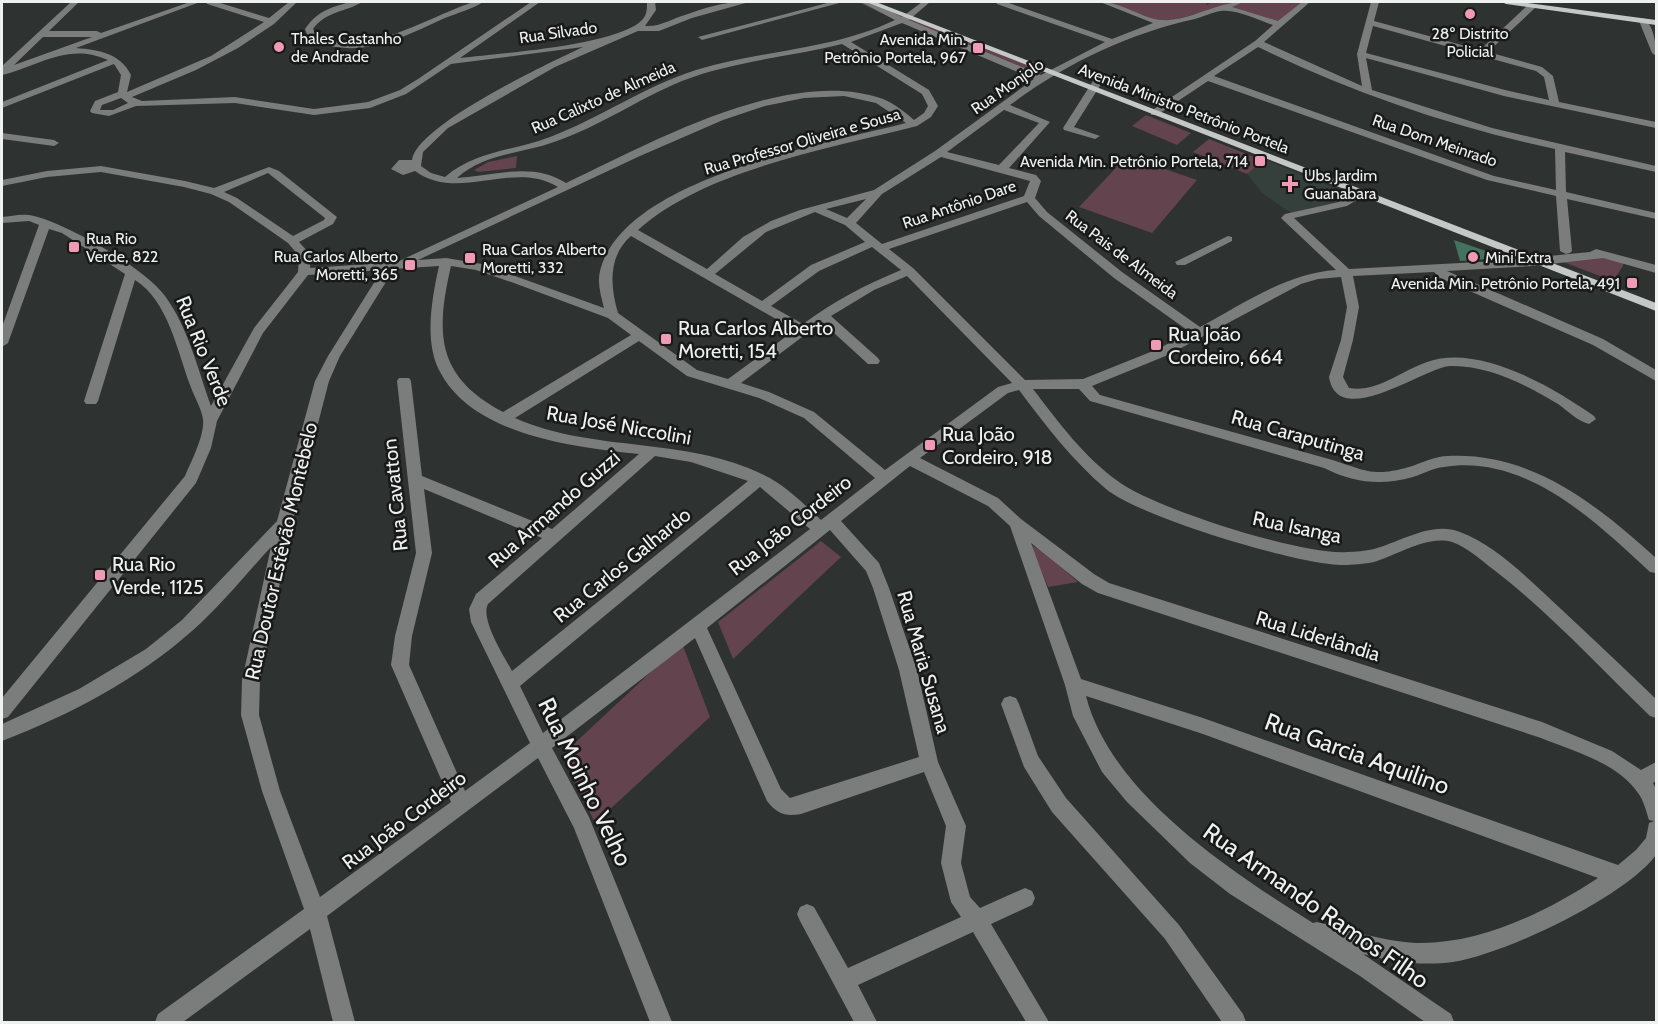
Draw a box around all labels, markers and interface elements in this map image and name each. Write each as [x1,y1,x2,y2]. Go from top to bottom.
marker: 28º Distrito Policial [1463,7,1477,21]
street label: Rua Silvado [518,18,598,47]
place label: 28º Distrito Policial [1431,24,1509,61]
place label: Thales Castanho de Andrade [291,29,402,66]
place label: Avenida Min. Petrônio Portela, 967 [824,30,966,67]
marker: Thales Castanho de Andrade [272,40,286,54]
marker: Avenida Min. Petrônio Portela, 967 [971,41,985,55]
street label: Rua Monjolo [967,54,1047,118]
street label: Rua Calixto de Almeida [528,57,678,138]
street label: Avenida Ministro Petrônio Portela [1076,59,1292,158]
street label: Rua Professor Oliveira e Sousa [702,104,903,179]
street label: Rua Dom Meinrado [1370,110,1500,171]
place label: Avenida Min. Petrônio Portela, 714 [1020,152,1248,171]
marker: Avenida Min. Petrônio Portela, 714 [1253,154,1267,168]
place label: Ubs Jardim Guanabara [1304,166,1377,203]
marker: Ubs Jardim Guanabara [1281,175,1299,193]
street label: Rua Antônio Dare [900,176,1018,233]
street label: Rua Pais de Almeida [1062,206,1182,303]
place label: Rua Rio Verde, 822 [86,229,158,266]
marker: Rua Rio Verde, 822 [67,240,81,254]
place label: Rua Carlos Alberto Moretti, 332 [482,240,606,277]
place label: Rua Carlos Alberto Moretti, 365 [274,247,398,284]
place label: Mini Extra [1485,248,1552,267]
marker: Mini Extra [1466,250,1480,264]
marker: Rua Carlos Alberto Moretti, 332 [463,251,477,265]
marker: Rua Carlos Alberto Moretti, 365 [403,258,417,272]
place label: Avenida Min. Petrônio Portela, 491 [1391,274,1620,293]
marker: Avenida Min. Petrônio Portela, 491 [1625,276,1639,290]
street label: Rua Rio Verde [171,292,237,410]
place label: Rua Carlos Alberto Moretti, 154 [678,316,833,363]
place label: Rua João Cordeiro, 664 [1168,322,1283,369]
marker: Rua Carlos Alberto Moretti, 154 [659,332,673,346]
marker: Rua João Cordeiro, 664 [1149,338,1163,352]
street label: Rua José Niccolini [545,400,693,450]
street label: Rua Caraputinga [1229,405,1368,466]
street label: Rua Doutor Estêvão Montebelo [240,420,322,682]
place label: Rua João Cordeiro, 918 [942,422,1053,469]
street label: Rua Cavatton [377,438,413,552]
marker: Rua João Cordeiro, 918 [923,438,937,452]
street label: Rua Armando Guzzi [483,445,625,573]
street label: Rua João Cordeiro [724,470,856,580]
street label: Rua Carlos Galhardo [549,502,695,628]
street label: Rua Isanga [1251,506,1344,548]
place label: Rua Rio Verde, 1125 [112,552,204,599]
marker: Rua Rio Verde, 1125 [93,568,107,582]
street label: Rua Maria Susana [892,588,956,737]
street label: Rua Liderlândia [1253,606,1383,666]
street label: Rua Moinho Velho [532,693,639,871]
street label: Rua Garcia Aquilino [1261,707,1453,800]
street label: Rua João Cordeiro [337,766,471,874]
street label: Rua Armando Ramos Filho [1198,817,1435,995]

